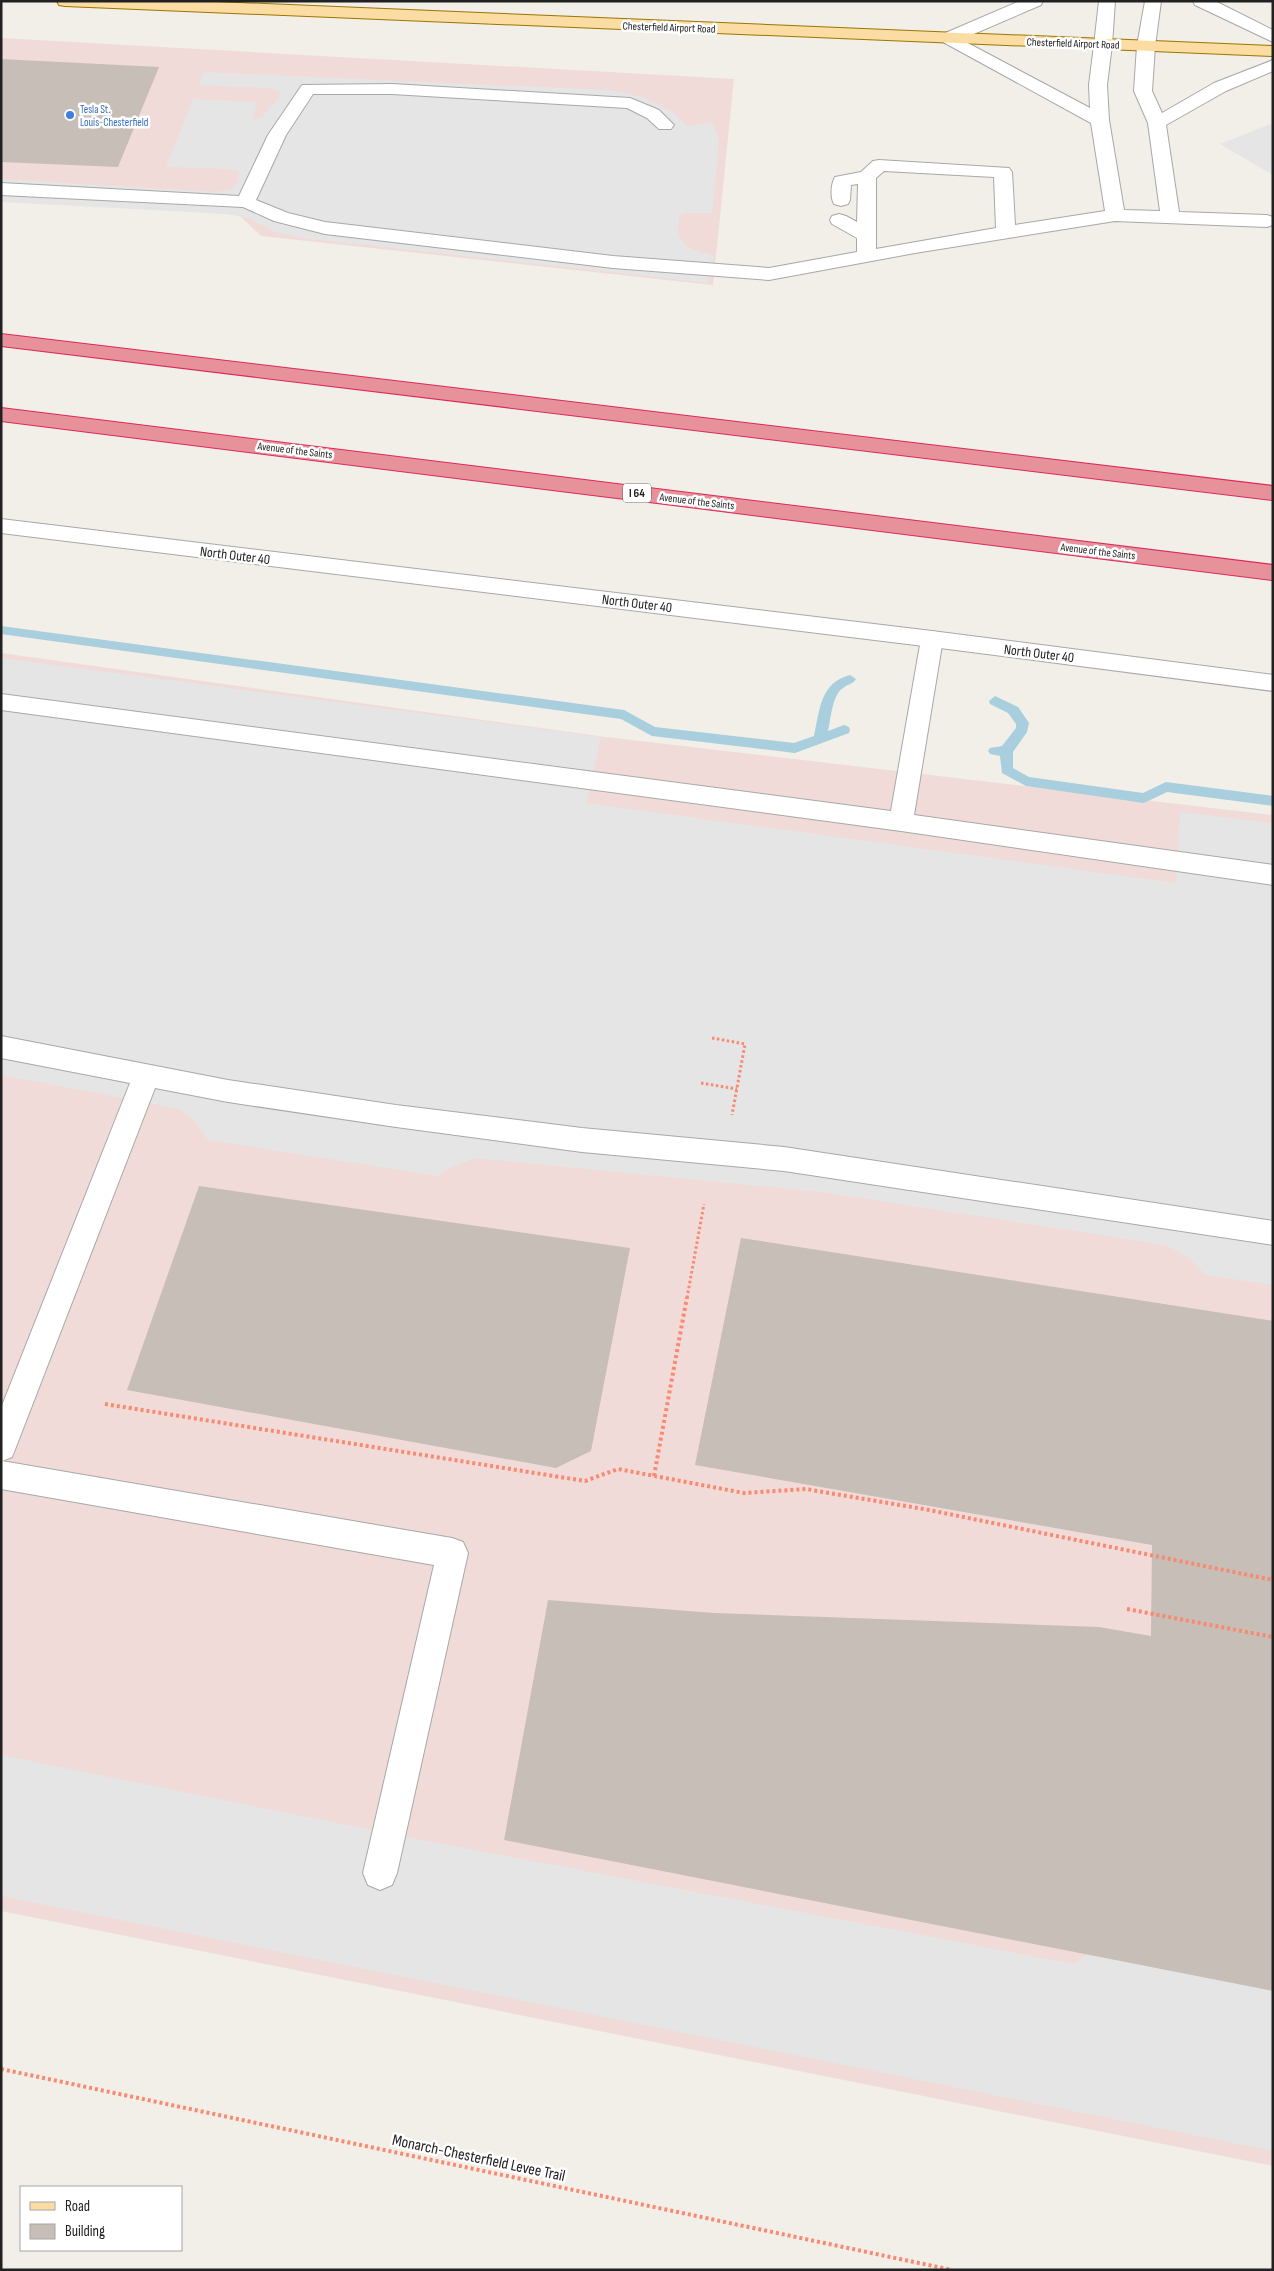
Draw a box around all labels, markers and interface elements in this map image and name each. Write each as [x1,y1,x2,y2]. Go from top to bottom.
street label: Chesterfield Airport Road [622,19,716,36]
street label: Chesterfield Airport Road [1026,35,1120,52]
place label: Tesla St. Louis-Chesterfield [80,103,149,129]
marker: Tesla St. Louis-Chesterfield [64,109,76,121]
street label: Avenue of the Saints [256,439,333,462]
road number: I 64 [623,483,651,502]
street label: Avenue of the Saints [658,490,735,513]
street label: Avenue of the Saints [1059,540,1136,563]
street label: North Outer 40 [199,543,271,568]
street label: North Outer 40 [601,591,673,616]
street label: North Outer 40 [1003,641,1075,666]
street label: Monarch-Chesterfield Levee Trail [390,2131,567,2186]
legend [20,2186,182,2251]
text: Road [65,2197,90,2216]
text: Building [65,2222,105,2241]

